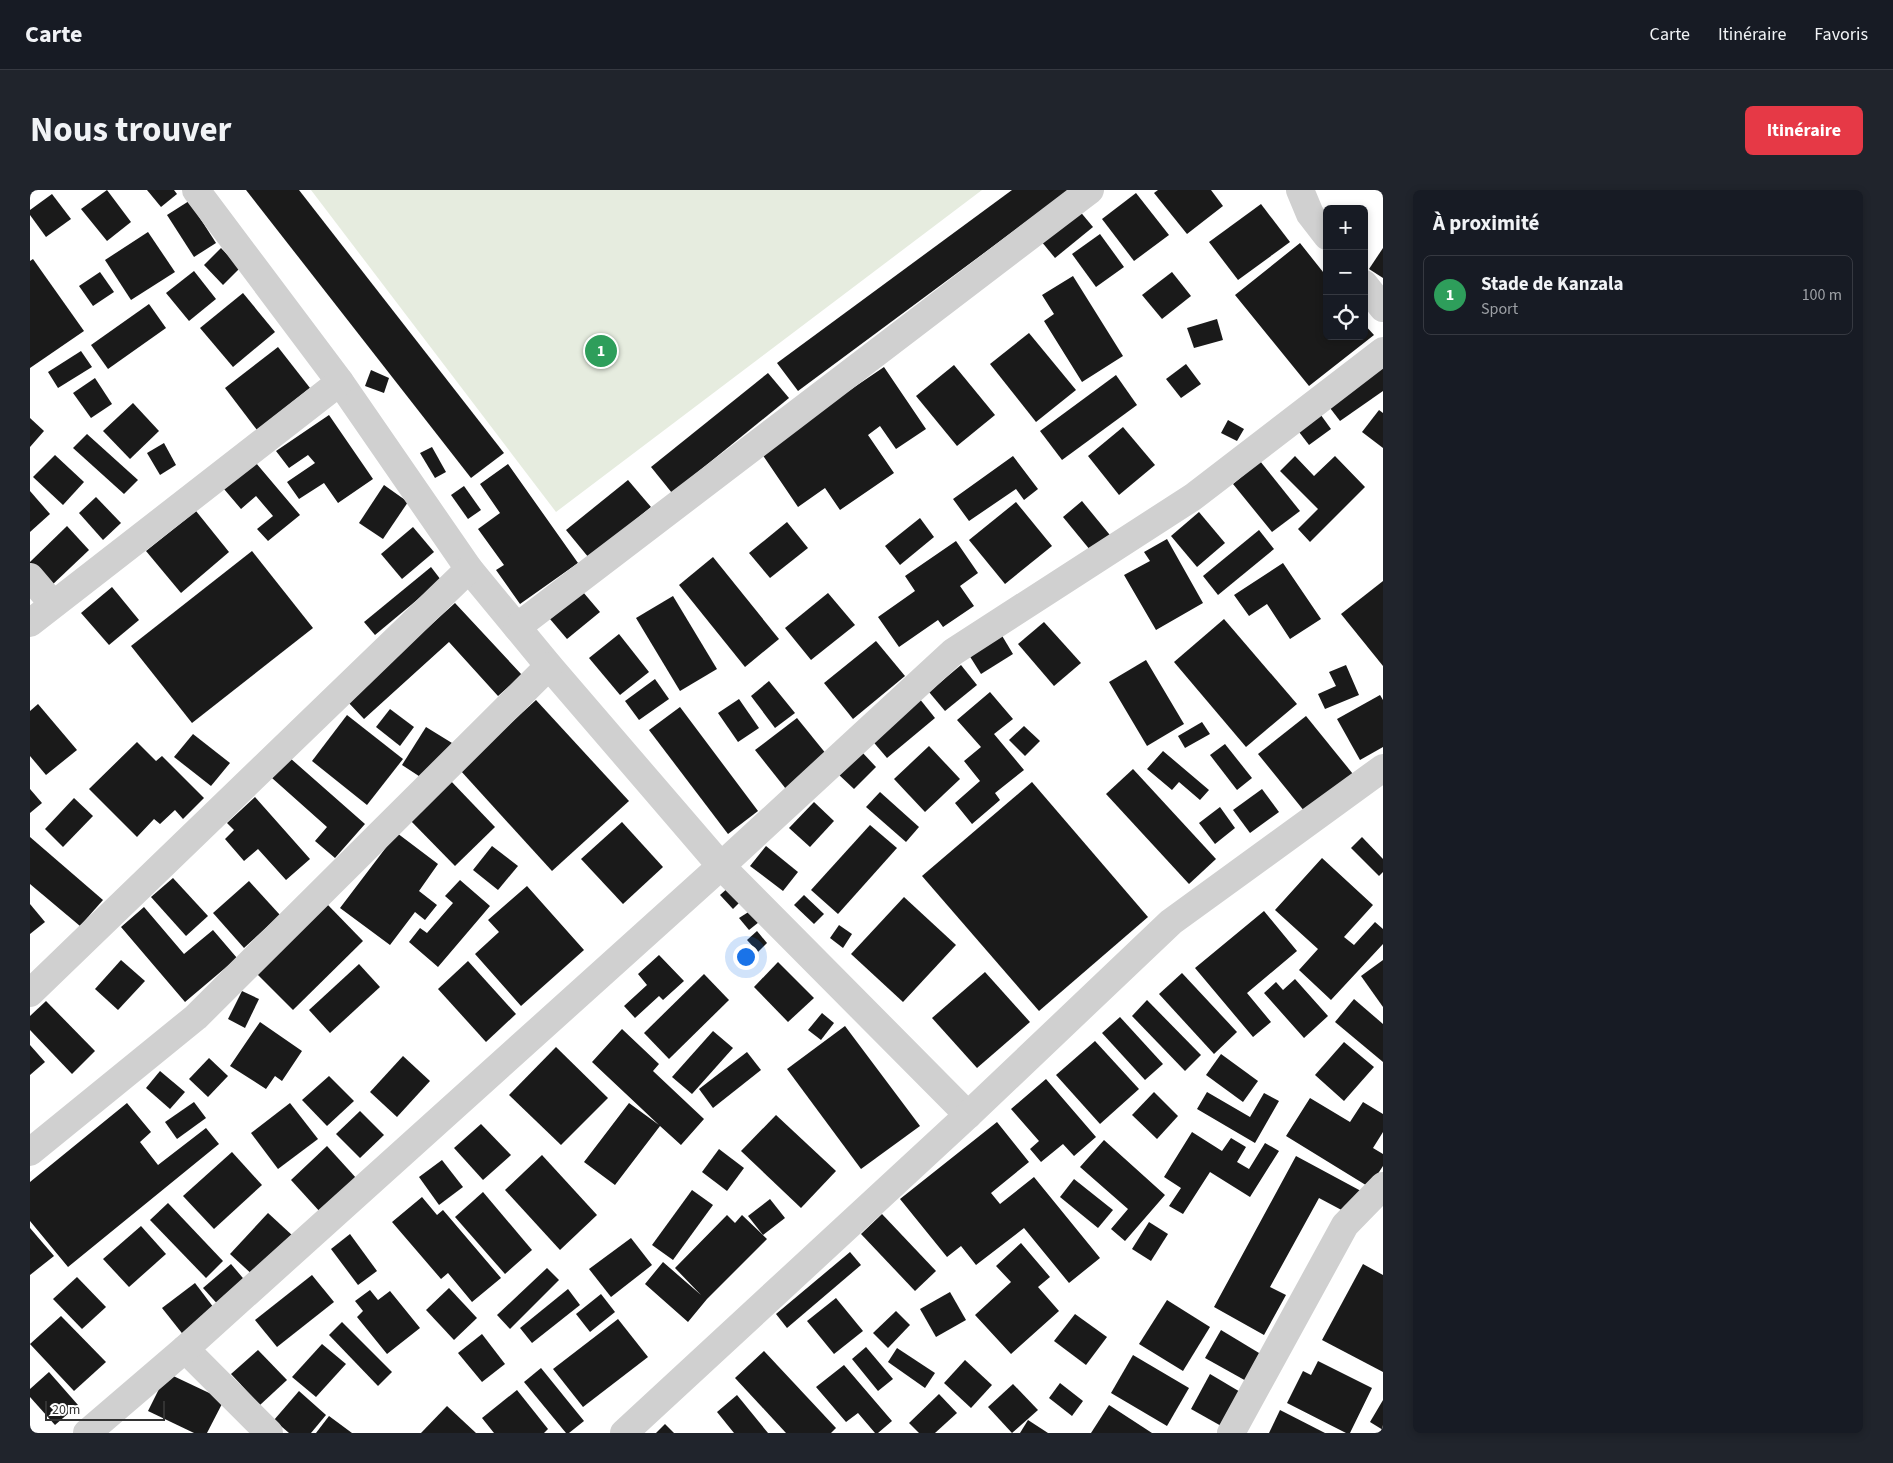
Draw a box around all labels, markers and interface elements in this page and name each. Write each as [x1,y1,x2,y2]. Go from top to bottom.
text: Carte [25,17,82,52]
text: Carte [1650,22,1690,47]
text: Itinéraire [1718,22,1786,47]
text: Favoris [1814,22,1868,47]
text: Nous trouver [30,105,231,155]
button: Itinéraire [1745,106,1863,155]
map controls [1323,205,1368,340]
button: + [1323,205,1368,250]
text: À proximité [1433,208,1539,238]
button: − [1323,250,1368,295]
text: Stade de Kanzala [1481,271,1623,298]
text: 1 [1446,284,1454,306]
text: 100 m [1802,284,1842,306]
button: locate [1323,295,1368,340]
text: Sport [1481,298,1518,320]
pin: 1 [585,332,617,370]
your location [733,944,759,970]
scale bar [45,1398,165,1421]
text: 20 m [52,1400,80,1420]

